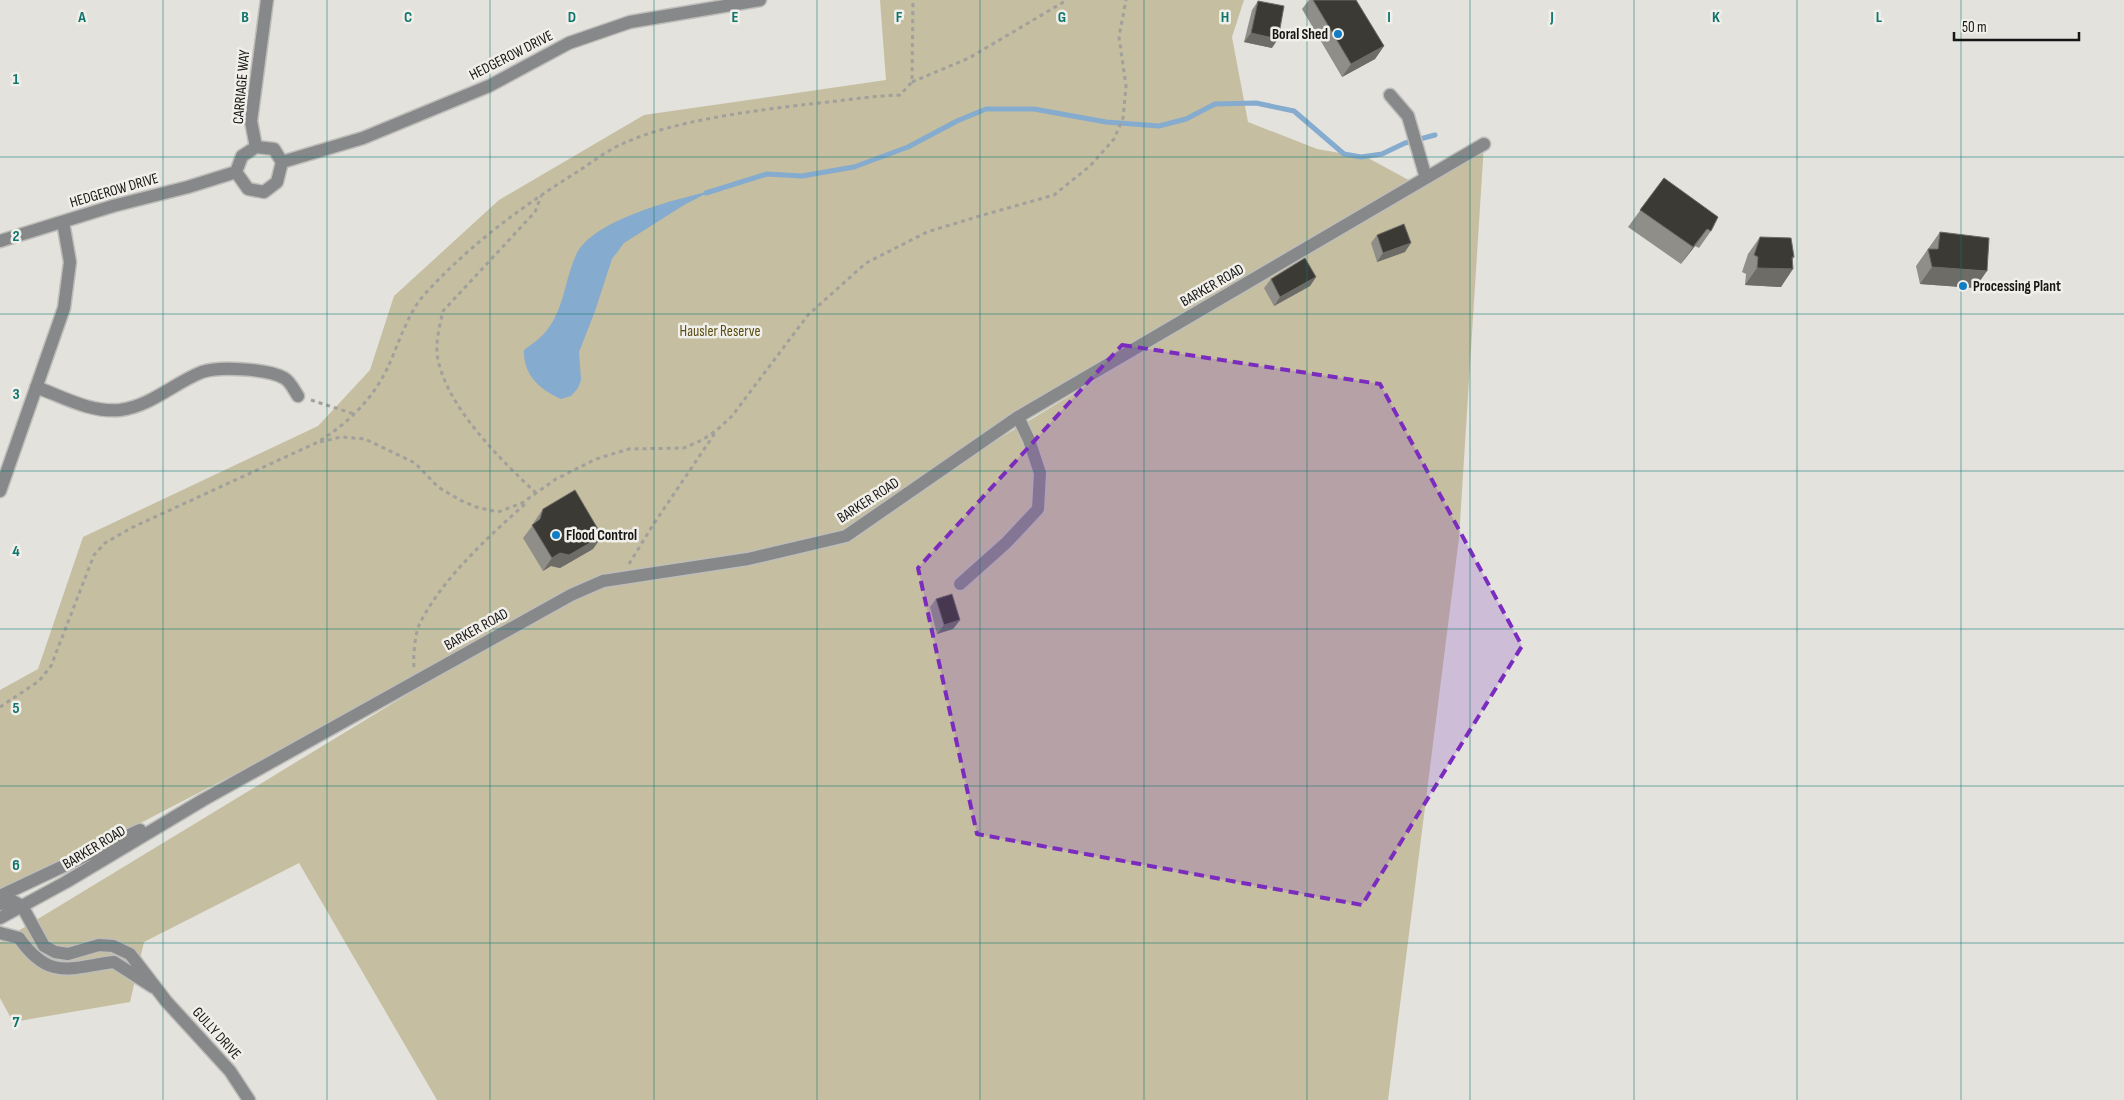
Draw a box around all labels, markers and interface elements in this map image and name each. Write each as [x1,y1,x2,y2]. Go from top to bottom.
text: A [77,8,86,27]
text: B [241,8,249,27]
text: C [404,8,412,27]
text: D [568,8,576,27]
text: E [732,8,739,27]
text: F [896,8,903,27]
text: G [1058,8,1066,27]
text: H [1221,8,1229,27]
text: I [1387,8,1391,27]
text: J [1549,8,1554,27]
text: K [1712,8,1720,27]
text: L [1876,8,1883,27]
scale bar [1954,10,2079,42]
text: 50 m [1962,18,1987,37]
place label: Boral Shed [1272,25,1328,44]
street label: HEDGEROW DRIVE [466,26,556,85]
marker: Boral Shed [1332,28,1344,40]
street label: CARRIAGE WAY [229,48,254,125]
text: 1 [13,70,20,89]
street label: HEDGEROW DRIVE [68,169,161,212]
text: 2 [12,227,20,246]
street label: BARKER ROAD [1177,260,1247,311]
place label: Processing Plant [1973,277,2061,296]
marker: Processing Plant [1957,280,1969,292]
park label: Hausler Reserve [680,322,760,341]
text: 3 [12,385,20,404]
street label: BARKER ROAD [834,473,903,527]
place label: Flood Control [566,526,637,545]
marker: Flood Control [550,529,562,541]
text: 4 [12,542,20,561]
street label: BARKER ROAD [441,604,512,655]
text: 5 [12,699,20,718]
street label: BARKER ROAD [59,821,129,874]
text: 6 [12,856,20,875]
street label: GULLY DRIVE [188,1003,245,1063]
text: 7 [13,1013,20,1032]

